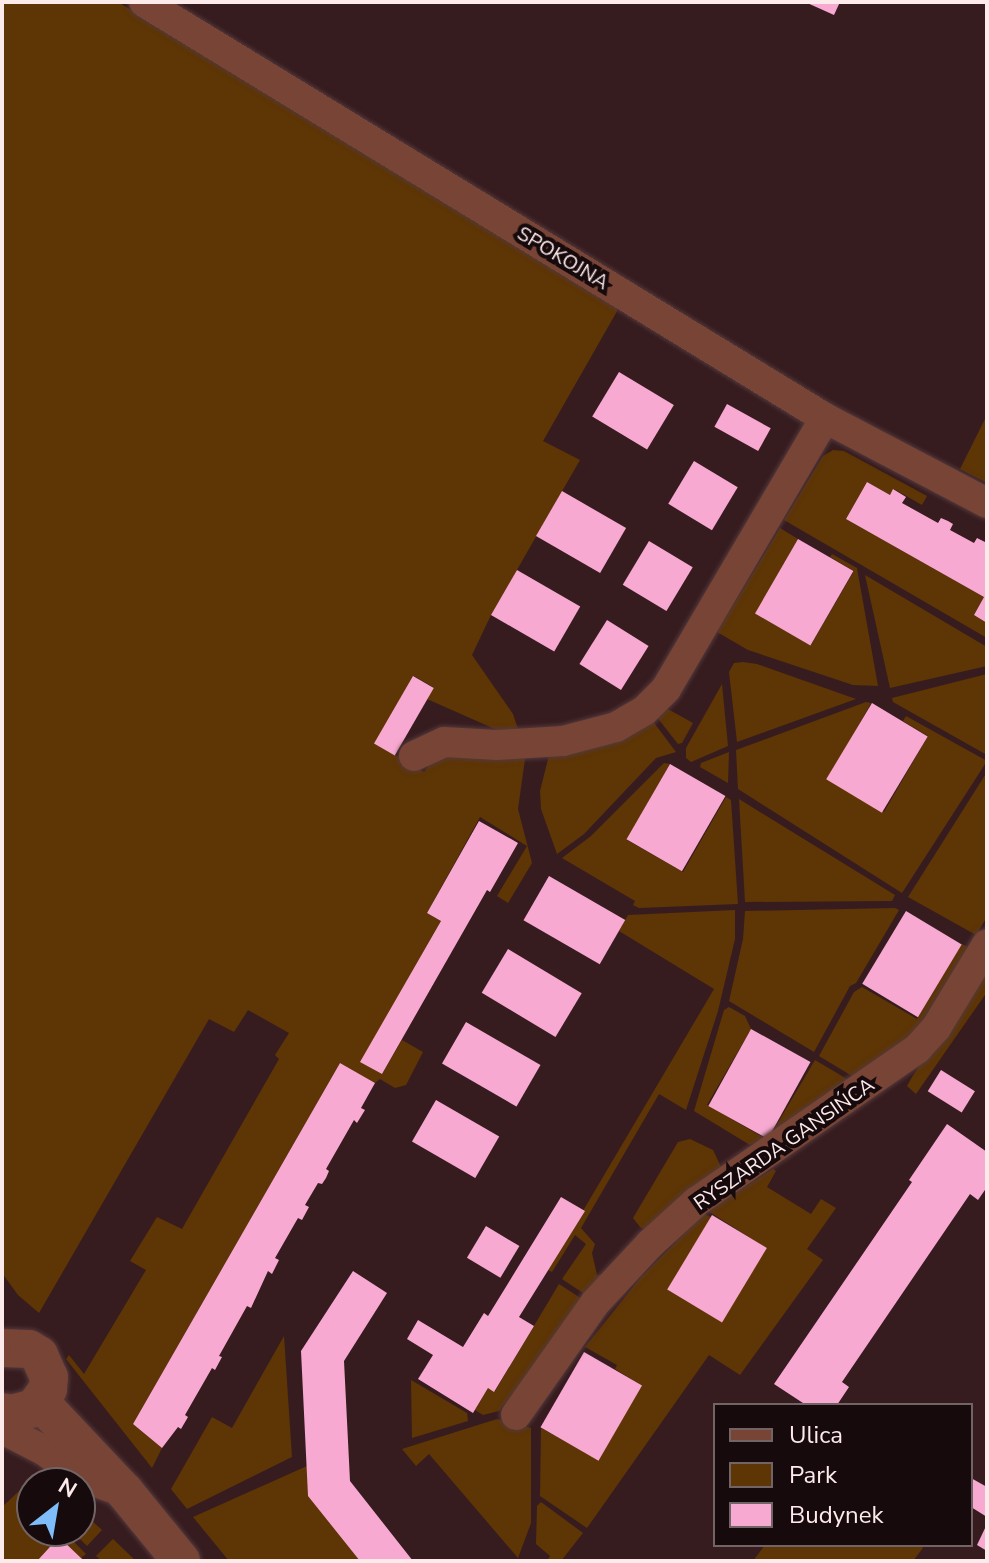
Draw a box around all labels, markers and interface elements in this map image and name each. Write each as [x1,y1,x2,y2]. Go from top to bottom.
street label: SPOKOJNA [513,221,613,295]
street label: RYSZARDA GANSIŃCA [689,1073,879,1215]
legend [713,1403,973,1547]
text: Ulica [789,1419,843,1451]
text: Park [789,1459,837,1491]
north arrow [16,1467,96,1547]
text: N [53,1471,82,1505]
text: Budynek [789,1499,883,1531]

